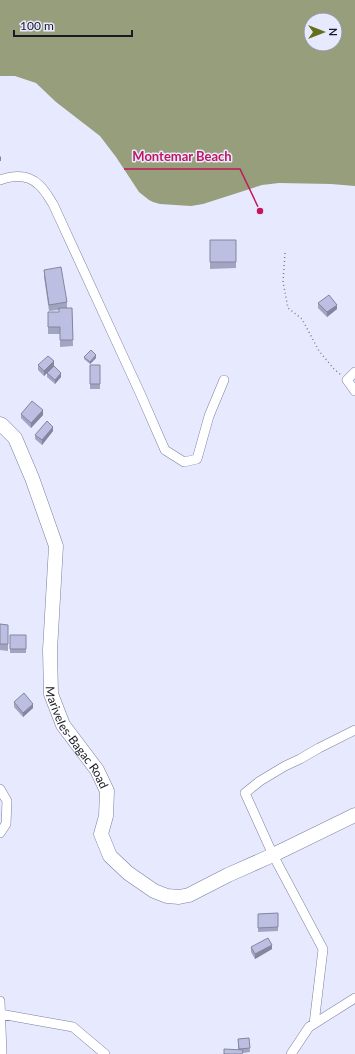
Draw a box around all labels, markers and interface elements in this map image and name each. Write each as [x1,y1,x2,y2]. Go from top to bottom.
scale bar [14,12,132,38]
north arrow [303,12,343,52]
text: 100 m [20,18,54,33]
text: N [327,28,340,36]
callout: Montemar Beach [124,144,240,169]
text: Montemar Beach [132,148,232,164]
street label: Mariveles-Bagac Road [43,686,112,791]

